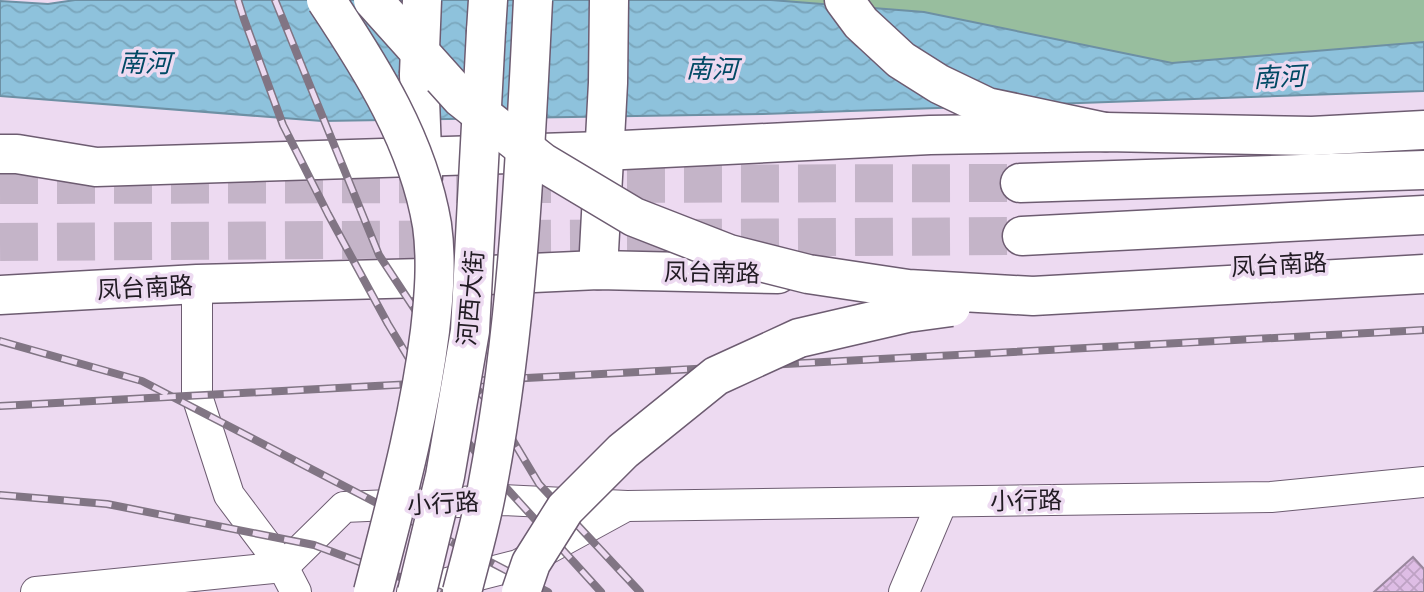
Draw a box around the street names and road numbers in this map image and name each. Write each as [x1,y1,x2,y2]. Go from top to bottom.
street label: 凤台南路 [1230,246,1328,282]
street label: 河西大街 [450,249,490,347]
street label: 凤台南路 [664,255,760,289]
street label: 凤台南路 [96,269,194,305]
street label: 小行路 [990,483,1062,517]
street label: 小行路 [406,485,480,521]

